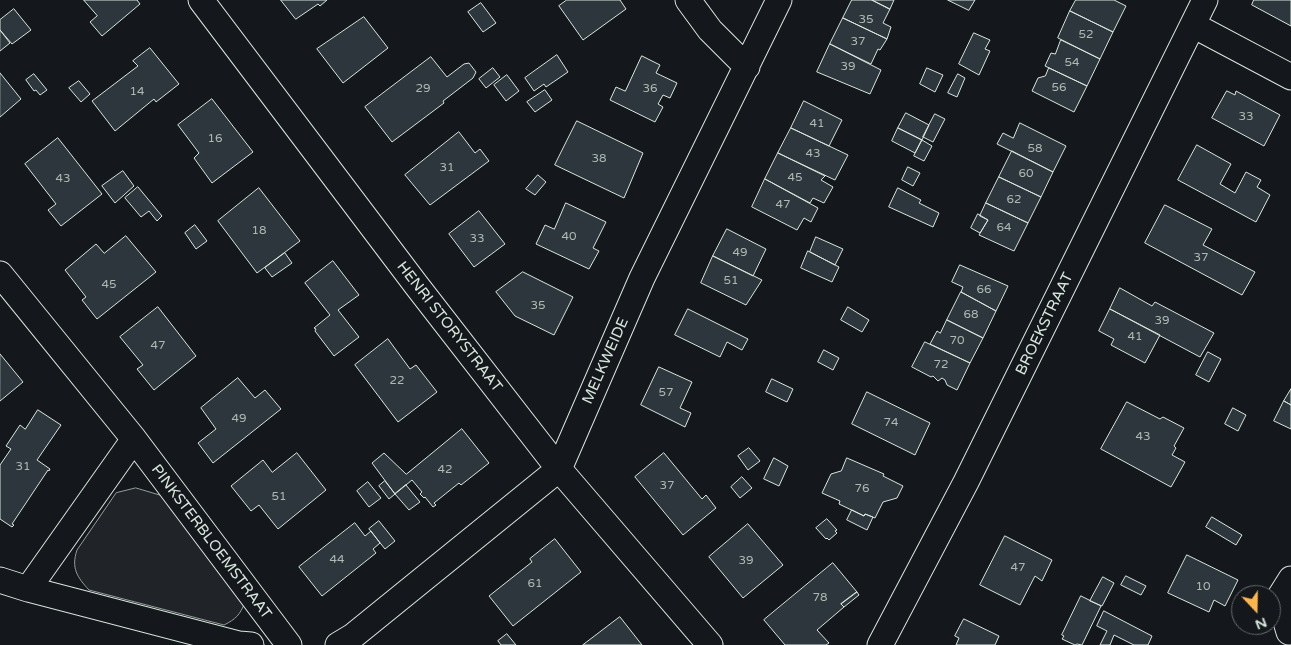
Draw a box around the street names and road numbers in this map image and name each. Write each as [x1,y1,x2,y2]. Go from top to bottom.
street label: HENRI STORYSTRAAT [393,258,505,396]
street label: BROEKSTRAAT [1012,270,1078,378]
street label: MELKWEIDE [579,315,633,407]
street label: PINKSTERBLOEMSTRAAT [147,461,275,623]

